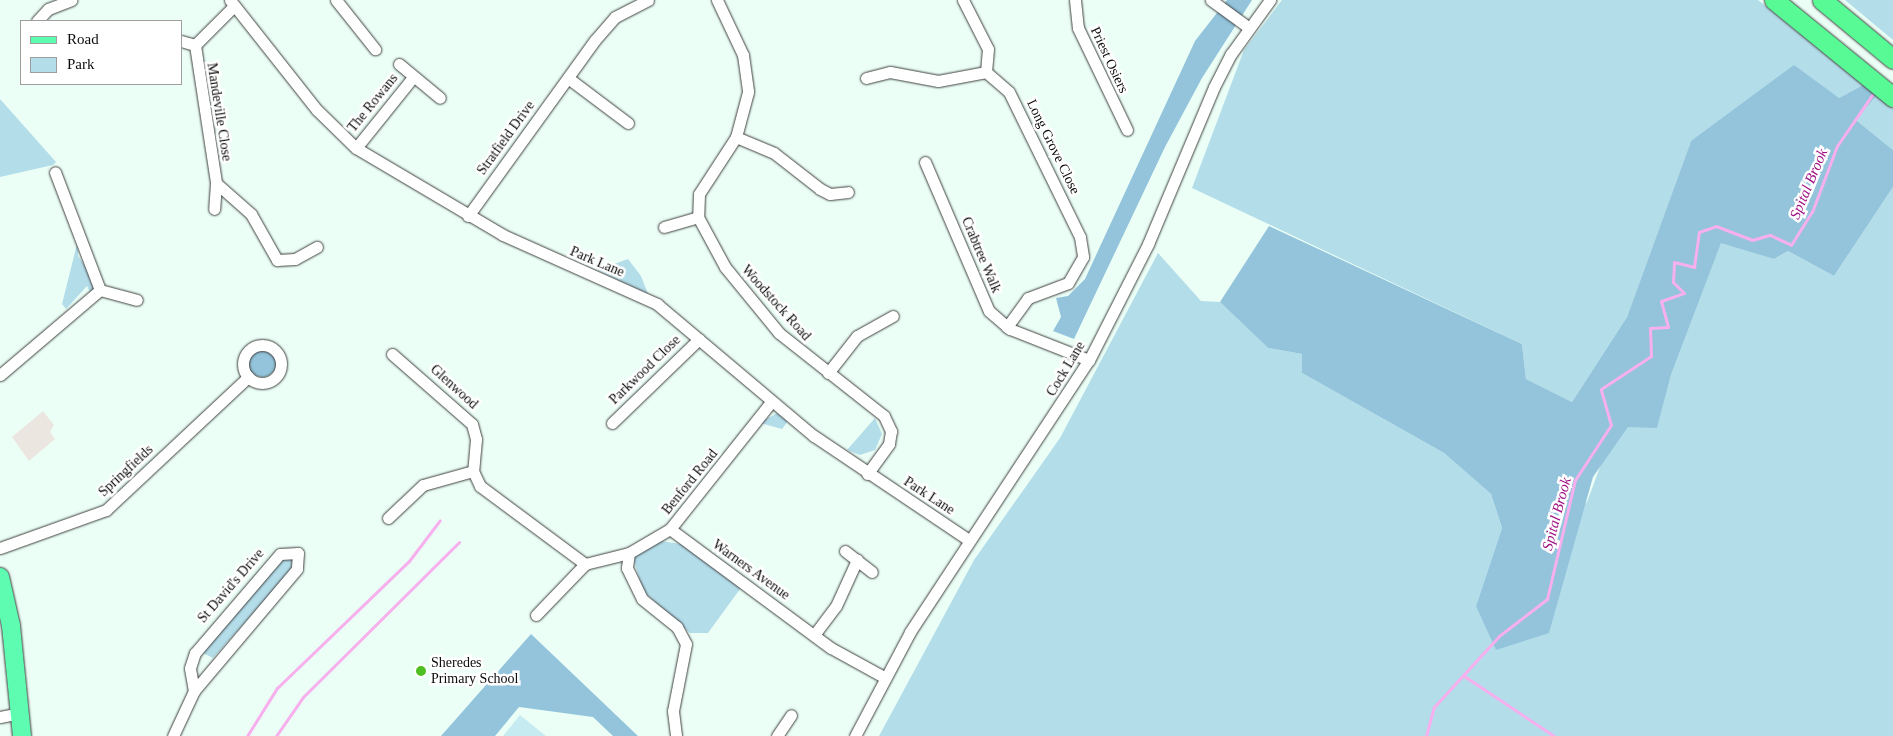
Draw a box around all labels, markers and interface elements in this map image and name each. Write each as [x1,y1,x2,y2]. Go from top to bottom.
legend [20,20,182,85]
street label: Priest Osiers [1086,24,1132,96]
text: Road [67,31,99,47]
text: Park [67,56,95,72]
street label: Mandeville Close [203,62,235,162]
street label: The Rowans [344,70,402,136]
street label: Long Grove Close [1023,97,1083,197]
street label: Stratfield Drive [473,98,539,178]
water label: Spital Brook [1786,146,1832,222]
street label: Crabtree Walk [957,214,1005,296]
street label: Park Lane [567,243,627,281]
street label: Woodstock Road [738,262,814,344]
street label: Parkwood Close [606,332,684,408]
street label: Cock Lane [1043,339,1089,399]
street label: Glenwood [427,361,481,413]
street label: Springfields [95,442,157,500]
street label: Benford Road [659,446,721,518]
street label: Park Lane [900,473,958,519]
water label: Spital Brook [1539,476,1575,552]
street label: Warners Avenue [709,536,793,604]
street label: St David's Drive [194,545,268,627]
place label: Sheredes Primary School [431,655,518,688]
marker: Sheredes Primary School [415,665,427,677]

